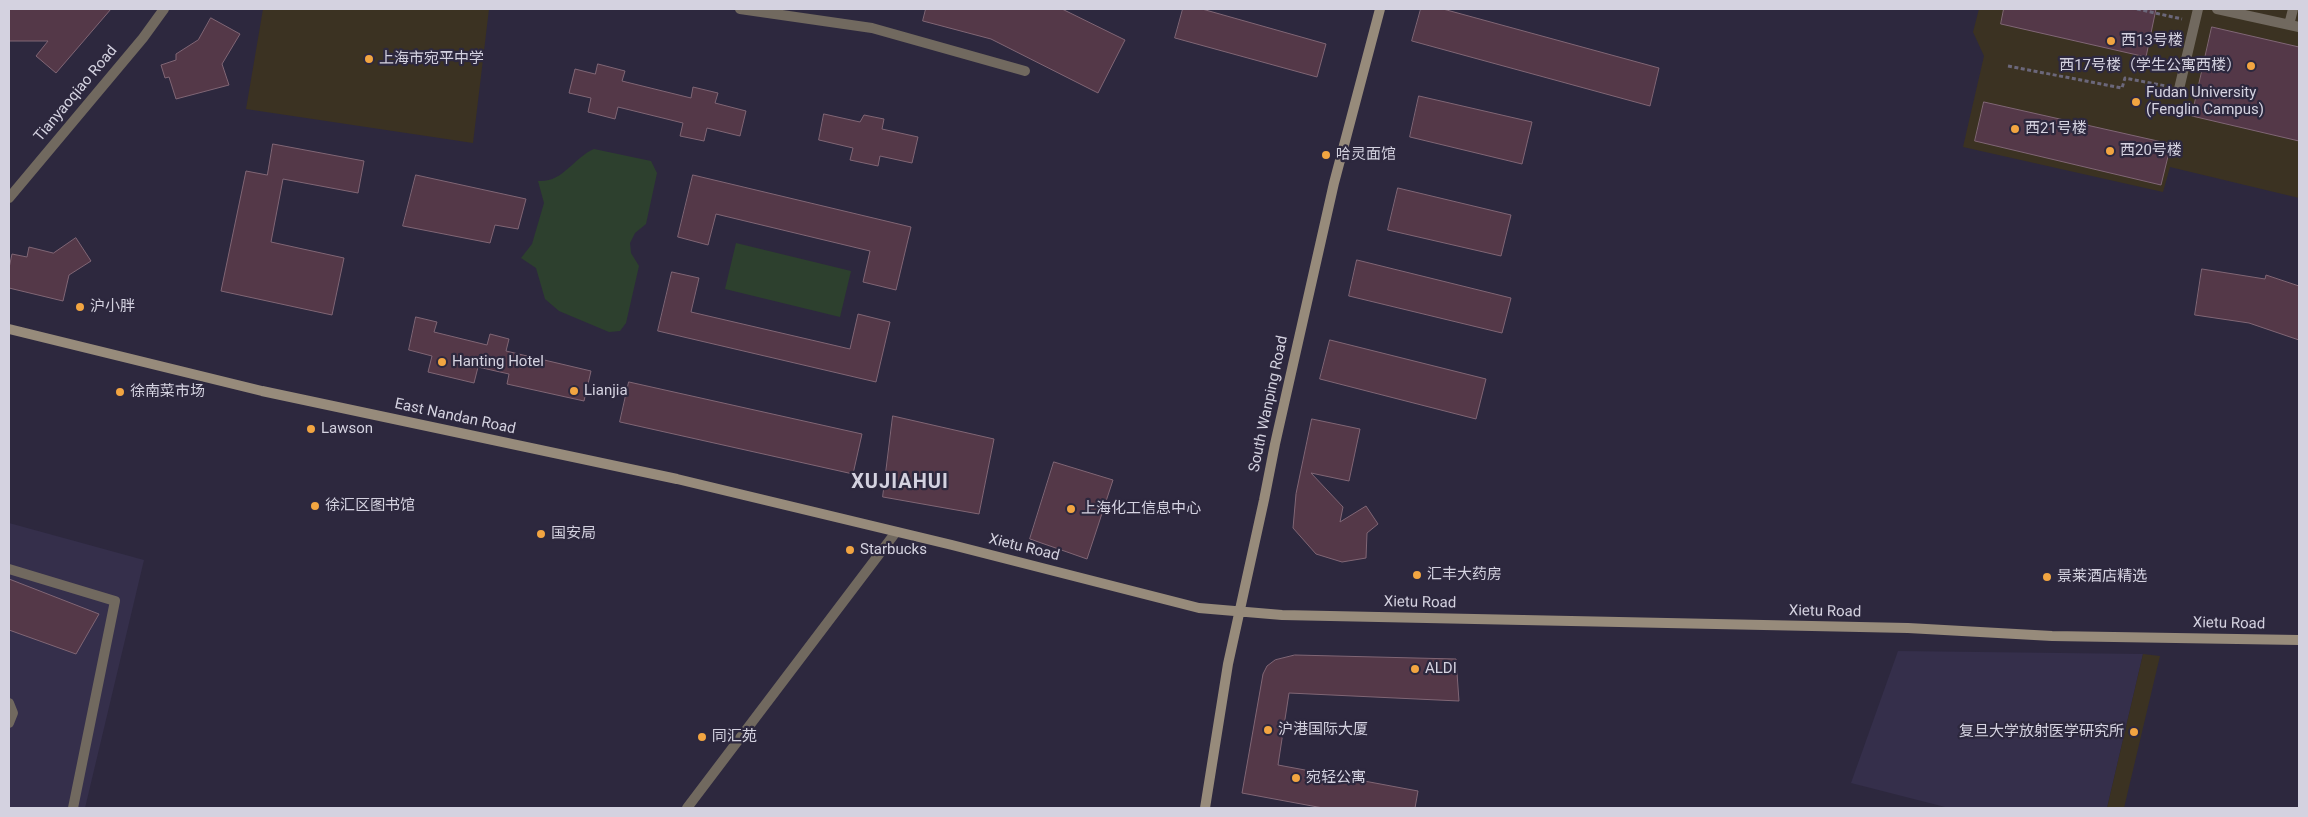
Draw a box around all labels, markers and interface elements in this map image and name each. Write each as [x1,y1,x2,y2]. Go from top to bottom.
place label: 西13号楼 [2121,32,2183,50]
marker: 西13号楼 [2105,35,2117,47]
street label: Tianyaoqiao Road [31,42,121,146]
place label: 上海市宛平中学 [379,50,484,68]
marker: 上海市宛平中学 [363,53,375,65]
place label: 西17号楼（学生公寓西楼） [2059,57,2241,75]
marker: 西17号楼（学生公寓西楼） [2245,60,2257,72]
place label: Fudan University (Fenglin Campus) [2146,84,2264,119]
marker: Fudan University (Fenglin Campus) [2130,96,2142,108]
place label: 西21号楼 [2025,120,2087,138]
marker: 西21号楼 [2009,123,2021,135]
place label: 西20号楼 [2120,142,2182,160]
marker: 西20号楼 [2104,145,2116,157]
place label: 哈灵面馆 [1336,146,1396,164]
marker: 哈灵面馆 [1320,149,1332,161]
place label: 沪小胖 [90,298,135,316]
marker: 沪小胖 [74,301,86,313]
street label: South Wanping Road [1246,334,1292,474]
place label: Hanting Hotel [452,353,544,371]
marker: Hanting Hotel [436,356,448,368]
place label: Lianjia [584,382,628,400]
place label: 徐南菜市场 [130,383,205,401]
marker: Lianjia [568,385,580,397]
marker: 徐南菜市场 [114,386,126,398]
street label: East Nandan Road [393,395,517,439]
place label: Lawson [321,420,373,438]
marker: Lawson [305,423,317,435]
district label: XUJIAHUI [850,471,950,495]
place label: 徐汇区图书馆 [325,497,415,515]
marker: 徐汇区图书馆 [309,500,321,512]
place label: 上海化工信息中心 [1081,500,1201,518]
marker: 上海化工信息中心 [1065,503,1077,515]
place label: 国安局 [551,525,596,543]
marker: 国安局 [535,528,547,540]
street label: Xietu Road [987,531,1061,565]
place label: Starbucks [860,541,927,559]
marker: Starbucks [844,544,856,556]
place label: 汇丰大药房 [1427,566,1502,584]
place label: 景莱酒店精选 [2057,568,2147,586]
marker: 汇丰大药房 [1411,569,1423,581]
marker: 景莱酒店精选 [2041,571,2053,583]
street label: Xietu Road [1384,593,1456,613]
street label: Xietu Road [1789,602,1861,622]
street label: Xietu Road [2193,614,2265,634]
place label: ALDI [1425,660,1457,678]
marker: ALDI [1409,663,1421,675]
place label: 沪港国际大厦 [1278,721,1368,739]
place label: 复旦大学放射医学研究所 [1959,723,2124,741]
marker: 沪港国际大厦 [1262,724,1274,736]
marker: 复旦大学放射医学研究所 [2128,726,2140,738]
place label: 同汇苑 [712,728,757,746]
marker: 同汇苑 [696,731,708,743]
place label: 宛轻公寓 [1306,769,1366,787]
marker: 宛轻公寓 [1290,772,1302,784]

